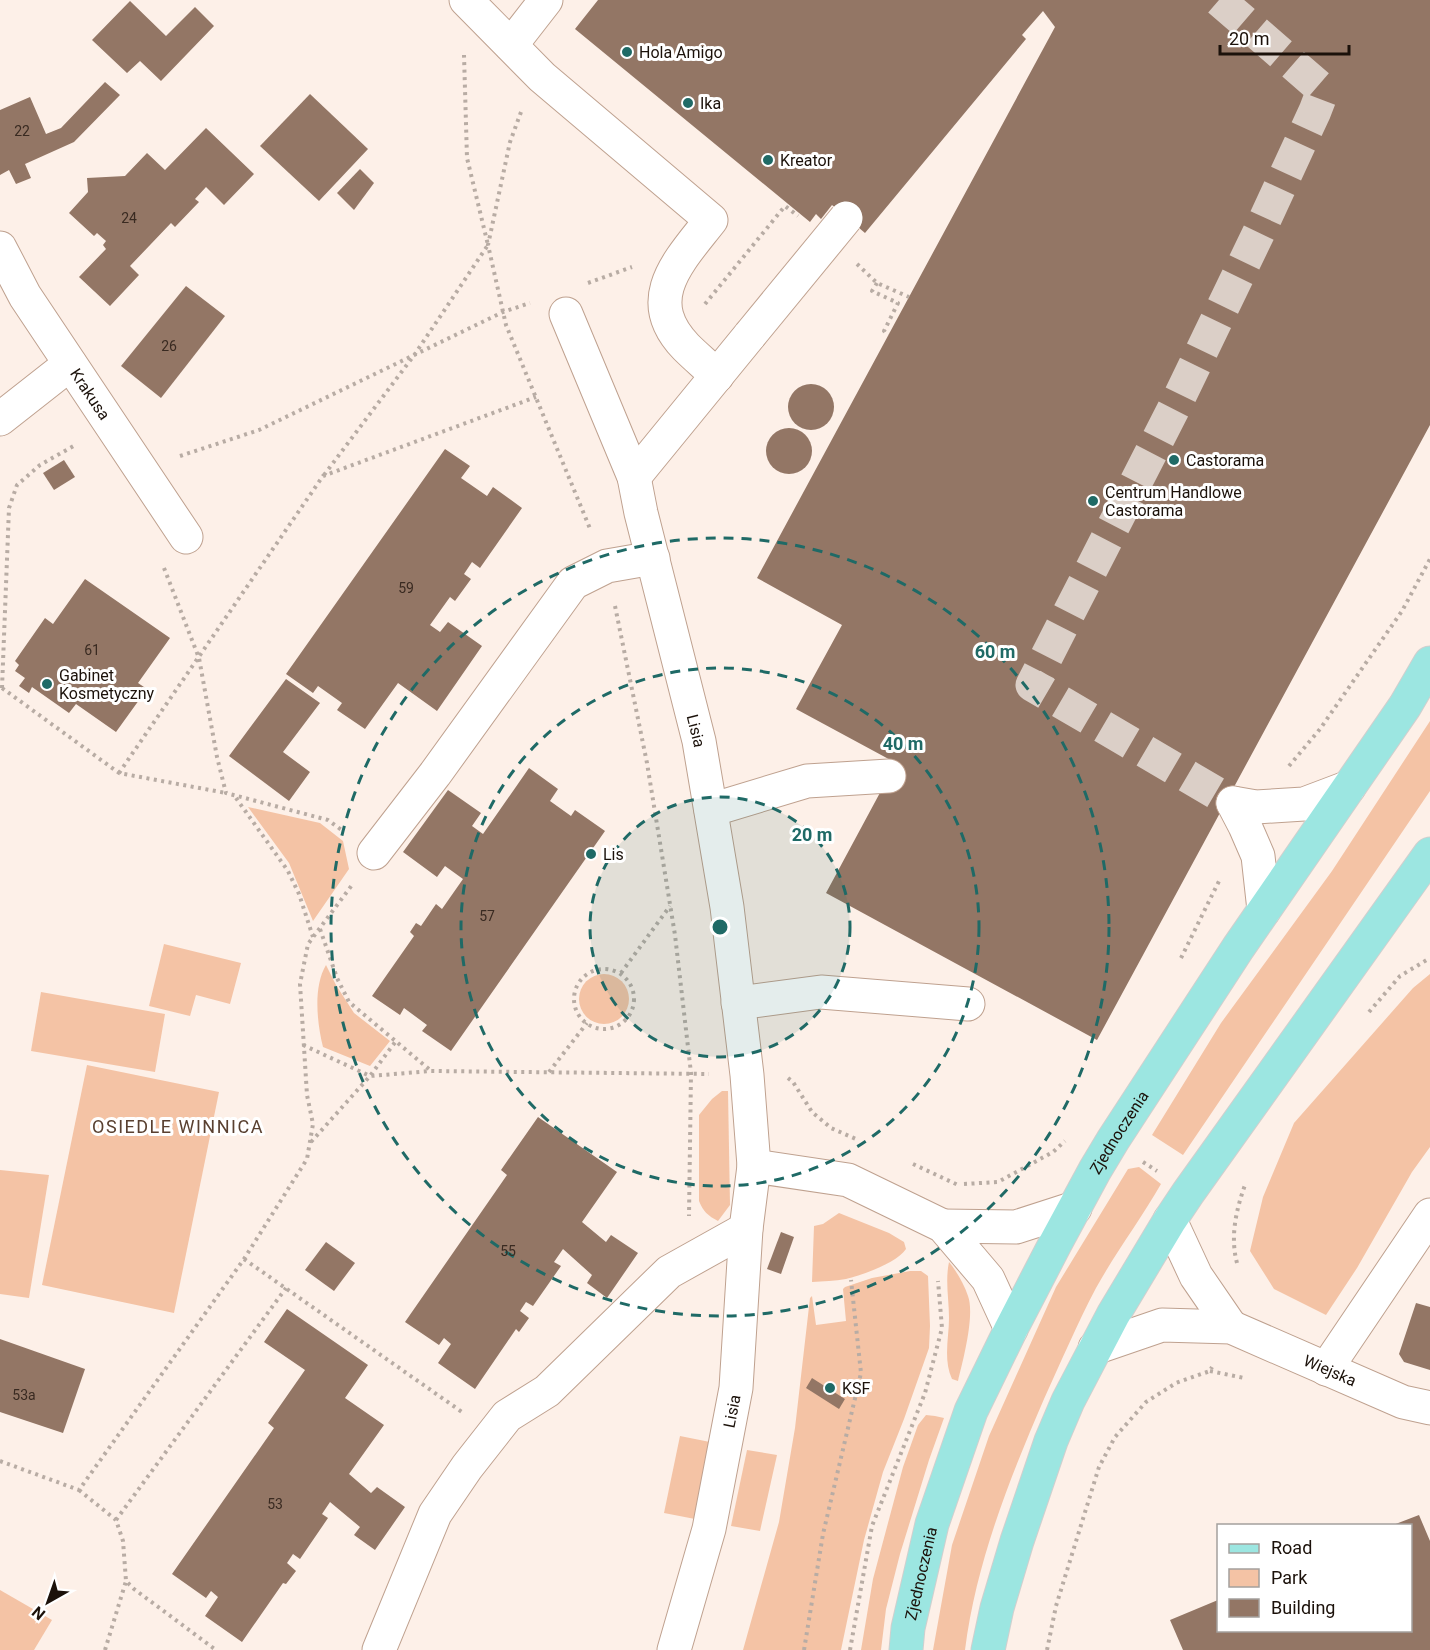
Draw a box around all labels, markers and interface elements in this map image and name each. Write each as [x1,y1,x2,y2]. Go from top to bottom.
scale bar [1220,18,1349,56]
text: 20 m [1229,28,1269,49]
place label: Hola Amigo [639,43,723,62]
marker: Hola Amigo [620,45,634,59]
place label: Ika [700,94,721,113]
marker: Ika [681,96,695,110]
house number: 22 [14,123,30,139]
place label: Kreator [780,151,833,170]
marker: Kreator [761,153,775,167]
house number: 24 [121,210,137,226]
house number: 26 [161,338,177,354]
street label: Krakusa [66,365,114,424]
place label: Castorama [1186,451,1264,470]
marker: Castorama [1167,453,1181,467]
place label: Centrum Handlowe Castorama [1105,483,1242,520]
marker: Centrum Handlowe Castorama [1086,494,1100,508]
house number: 59 [398,580,414,596]
text: 60 m [975,641,1015,662]
house number: 61 [84,642,100,658]
place label: Gabinet Kosmetyczny [59,666,155,703]
marker: Gabinet Kosmetyczny [40,677,54,691]
street label: Lisia [683,712,709,749]
text: 40 m [883,733,923,754]
text: 20 m [792,824,832,845]
place label: Lis [603,845,624,864]
marker: Lis [584,847,598,861]
house number: 57 [479,908,495,924]
centre of rings [710,917,730,937]
street label: Zjednoczenia [1086,1087,1153,1178]
district label: OSIEDLE WINNICA [92,1116,264,1137]
house number: 55 [500,1243,516,1259]
street label: Wiejska [1301,1351,1359,1390]
place label: KSF [842,1379,871,1398]
marker: KSF [823,1381,837,1395]
house number: 53a [12,1387,36,1403]
street label: Lisia [720,1393,745,1429]
house number: 53 [267,1496,283,1512]
legend [1217,1524,1412,1632]
street label: Zjednoczenia [901,1525,941,1622]
text: Road [1271,1537,1312,1558]
text: Park [1271,1567,1308,1588]
north arrow [18,1572,78,1632]
text: Building [1271,1597,1335,1618]
text: N [28,1602,49,1624]

